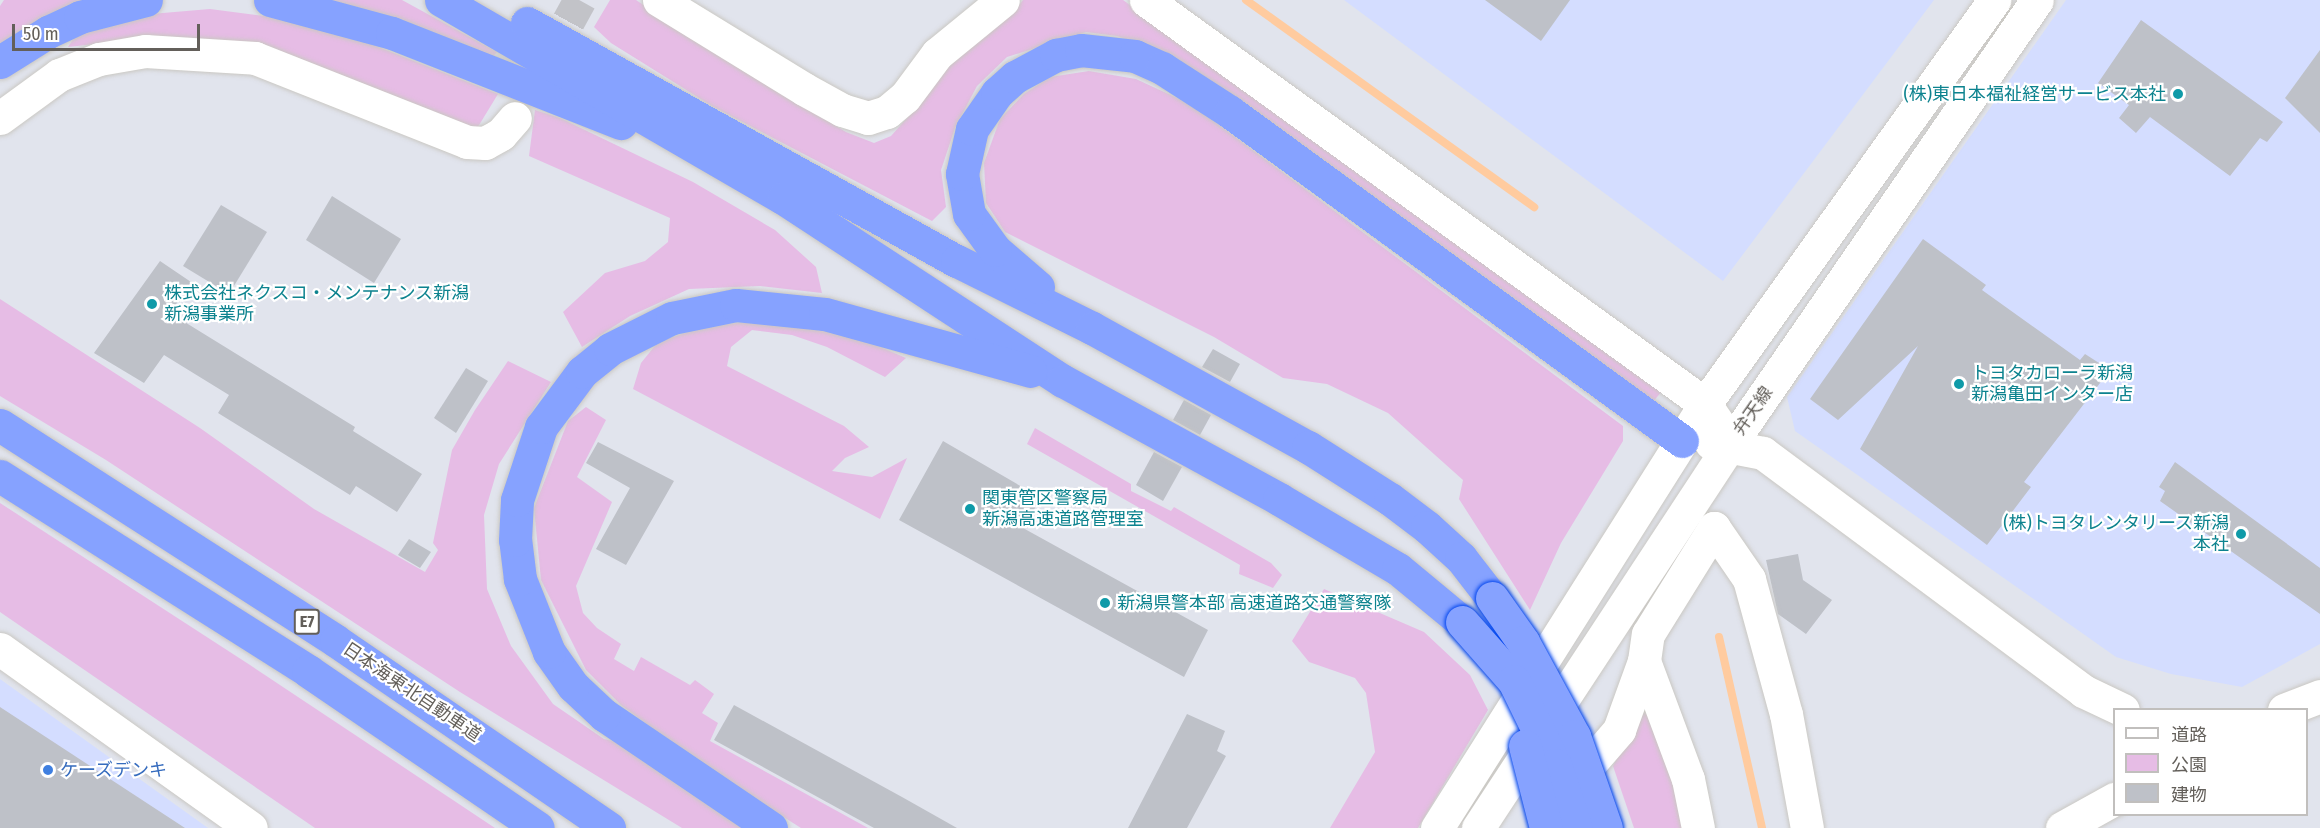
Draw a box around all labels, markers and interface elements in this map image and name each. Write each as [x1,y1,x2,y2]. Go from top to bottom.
scale bar [15,12,202,50]
text: 50 m [23,23,59,45]
place label: (株)東日本福祉経営サービス本社 [1903,83,2166,105]
marker: (株)東日本福祉経営サービス本社 [2171,87,2185,101]
place label: 株式会社ネクスコ・メンテナンス新潟 新潟事業所 [164,283,470,326]
marker: 株式会社ネクスコ・メンテナンス新潟 新潟事業所 [145,297,159,311]
place label: トヨタカローラ新潟 新潟亀田インター店 [1971,363,2133,406]
marker: トヨタカローラ新潟 新潟亀田インター店 [1952,377,1966,391]
street label: 弁天線 [1729,383,1777,439]
place label: 関東管区警察局 新潟高速道路管理室 [982,488,1144,530]
marker: 関東管区警察局 新潟高速道路管理室 [963,502,977,516]
place label: (株)トヨタレンタリース新潟 本社 [2002,513,2229,556]
marker: (株)トヨタレンタリース新潟 本社 [2234,527,2248,541]
place label: 新潟県警本部 高速道路交通警察隊 [1117,592,1391,614]
marker: 新潟県警本部 高速道路交通警察隊 [1098,596,1112,610]
road number: E7 [294,609,320,635]
street label: 日本海東北自動車道 [339,638,485,746]
legend [2113,708,2308,816]
text: 道路 [2171,724,2207,746]
text: 公園 [2171,754,2207,776]
place label: ケーズデンキ [60,759,168,781]
marker: ケーズデンキ [41,763,55,777]
text: 建物 [2171,784,2207,806]

